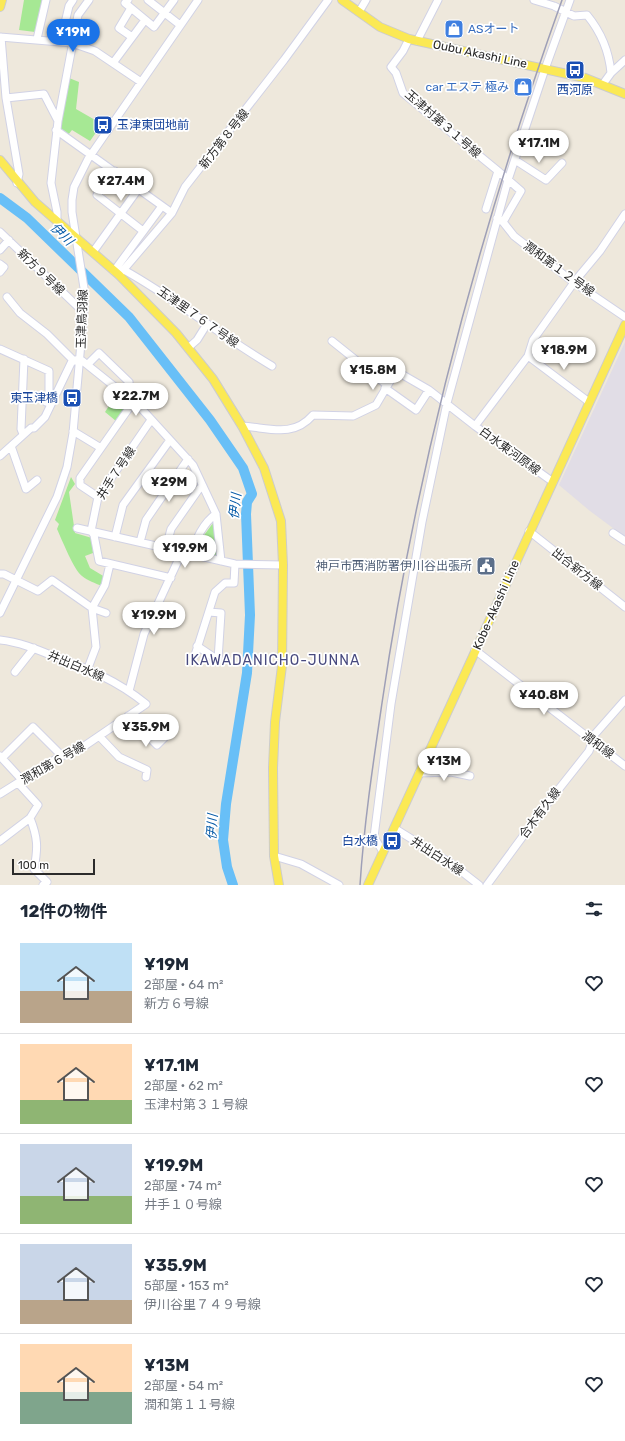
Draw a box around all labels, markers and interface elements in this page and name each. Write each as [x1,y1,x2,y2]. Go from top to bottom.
shop icon: ASオート [443,18,465,40]
pin: ¥19M [49,19,97,53]
place label: ASオート [468,22,519,36]
text: ¥19M [56,24,90,39]
street label: Oubu Akashi Line [432,37,529,71]
bus stop icon: 西河原 [564,59,586,81]
shop icon: car エステ 極み [512,76,534,98]
place label: car エステ 極み [426,80,509,94]
place label: 西河原 [557,83,593,97]
street label: 玉津村第３１号線 [402,87,484,161]
street label: 新方第８号線 [196,106,252,172]
bus stop icon: 玉津東団地前 [92,114,114,136]
place label: 玉津東団地前 [117,118,189,132]
pin: ¥17.1M [506,130,572,164]
text: ¥17.1M [518,135,560,150]
pin: ¥27.4M [88,168,154,202]
text: ¥27.4M [97,173,145,188]
water label: 伊川 [47,220,78,250]
street label: 潤和第１２号線 [521,239,597,299]
street label: 新方９号線 [15,246,67,298]
street label: 玉津里７６７号線 [155,284,241,350]
street label: 玉津鳥羽線 [74,289,90,349]
pin: ¥18.9M [531,337,597,371]
text: ¥18.9M [541,342,587,357]
pin: ¥15.8M [340,357,406,391]
text: ¥15.8M [350,362,396,377]
pin: ¥22.7M [103,383,169,417]
bus stop icon: 東玉津橋 [61,387,83,409]
text: ¥22.7M [112,388,160,403]
place label: 東玉津橋 [10,391,58,405]
street label: 白水東河原線 [477,424,543,478]
street label: 井手７号線 [94,444,138,502]
pin: ¥29M [145,469,193,503]
text: ¥29M [151,474,187,489]
water label: 伊川 [226,490,244,520]
pin: ¥19.9M [152,535,218,569]
text: ¥19.9M [162,540,208,555]
street label: 出合新方線 [549,545,605,593]
public building icon: 神戸市西消防署伊川谷出張所 [475,555,497,577]
street label: Kobe-Akashi Line [470,558,522,652]
place label: 神戸市西消防署伊川谷出張所 [316,559,472,573]
pin: ¥19.9M [121,602,187,636]
text: ¥19.9M [131,607,177,622]
street label: 井出白水線 [46,648,106,684]
district label: IKAWADANICHO-JUNNA [186,652,360,669]
pin: ¥40.8M [511,682,577,716]
text: ¥40.8M [519,687,569,702]
pin: ¥35.9M [113,714,179,748]
text: ¥35.9M [122,719,170,734]
street label: 潤和線 [579,729,617,761]
street label: 潤和第６号線 [18,739,88,787]
pin: ¥13M [420,748,468,782]
text: ¥13M [427,753,461,768]
street label: 合木有久線 [516,785,564,841]
water label: 伊川 [204,812,220,840]
bus stop icon: 白水橋 [381,830,403,852]
place label: 白水橋 [342,834,378,848]
street label: 井出白水線 [408,834,466,878]
scale bar [12,857,95,876]
text: 100 m [18,859,49,872]
icon: filters [583,898,605,920]
text: 12件の物件 [20,901,108,921]
text: ¥19M [144,954,189,974]
icon: home [52,959,100,1007]
icon: heart [583,972,605,994]
text: 2部屋 · 64 m² [144,977,223,992]
text: 新方６号線 [144,996,209,1011]
text: ¥17.1M [144,1055,199,1075]
icon: home [52,1060,100,1108]
icon: heart [583,1073,605,1095]
text: 2部屋 · 62 m² [144,1078,223,1093]
text: 玉津村第３１号線 [144,1097,248,1112]
text: ¥19.9M [144,1155,203,1175]
icon: home [52,1160,100,1208]
icon: heart [583,1173,605,1195]
text: 2部屋 · 74 m² [144,1178,222,1193]
text: 井手１０号線 [144,1197,222,1212]
text: ¥35.9M [144,1255,207,1275]
icon: home [52,1260,100,1308]
icon: heart [583,1273,605,1295]
text: 5部屋 · 153 m² [144,1278,229,1293]
text: 伊川谷里７４９号線 [144,1297,261,1312]
text: ¥13M [144,1355,189,1375]
icon: home [52,1360,100,1408]
icon: heart [583,1373,605,1395]
text: 2部屋 · 54 m² [144,1378,223,1393]
text: 潤和第１１号線 [144,1397,235,1412]

